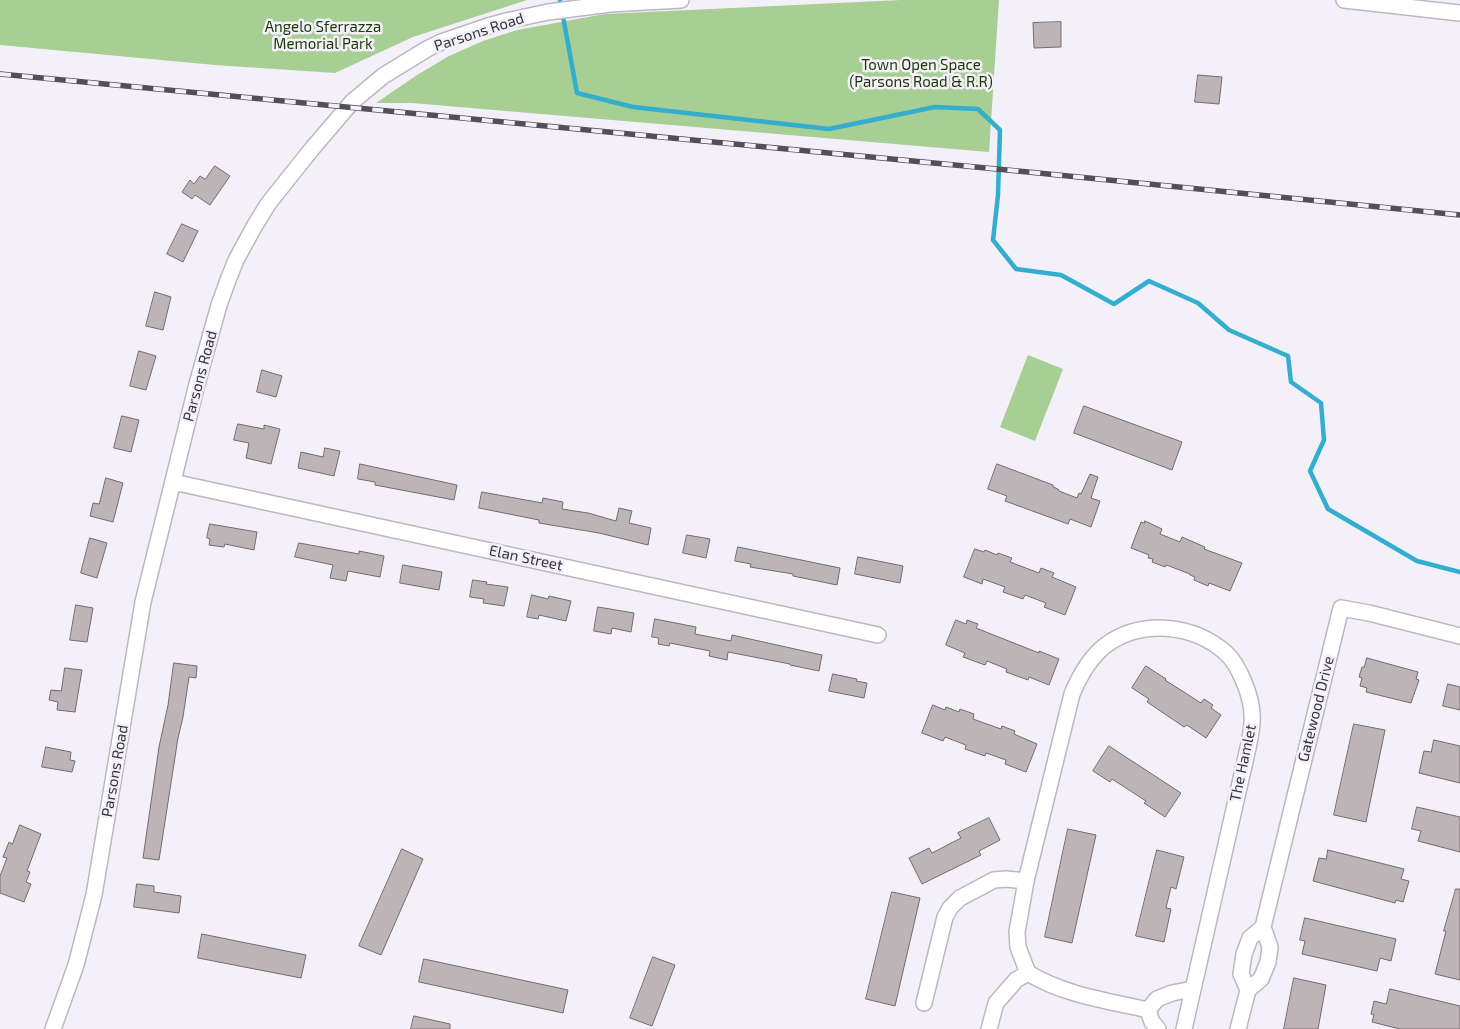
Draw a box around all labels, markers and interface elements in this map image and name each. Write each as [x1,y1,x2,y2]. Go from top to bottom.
street label: Parsons Road [432,9,526,55]
park label: Angelo Sferrazza Memorial Park [265,18,381,53]
park label: Town Open Space (Parsons Road & R.R) [849,56,993,91]
street label: Parsons Road [179,329,221,423]
street label: Elan Street [488,541,564,575]
street label: Gatewood Drive [1294,654,1338,764]
street label: Parsons Road [98,723,132,819]
street label: The Hamlet [1226,723,1260,803]

